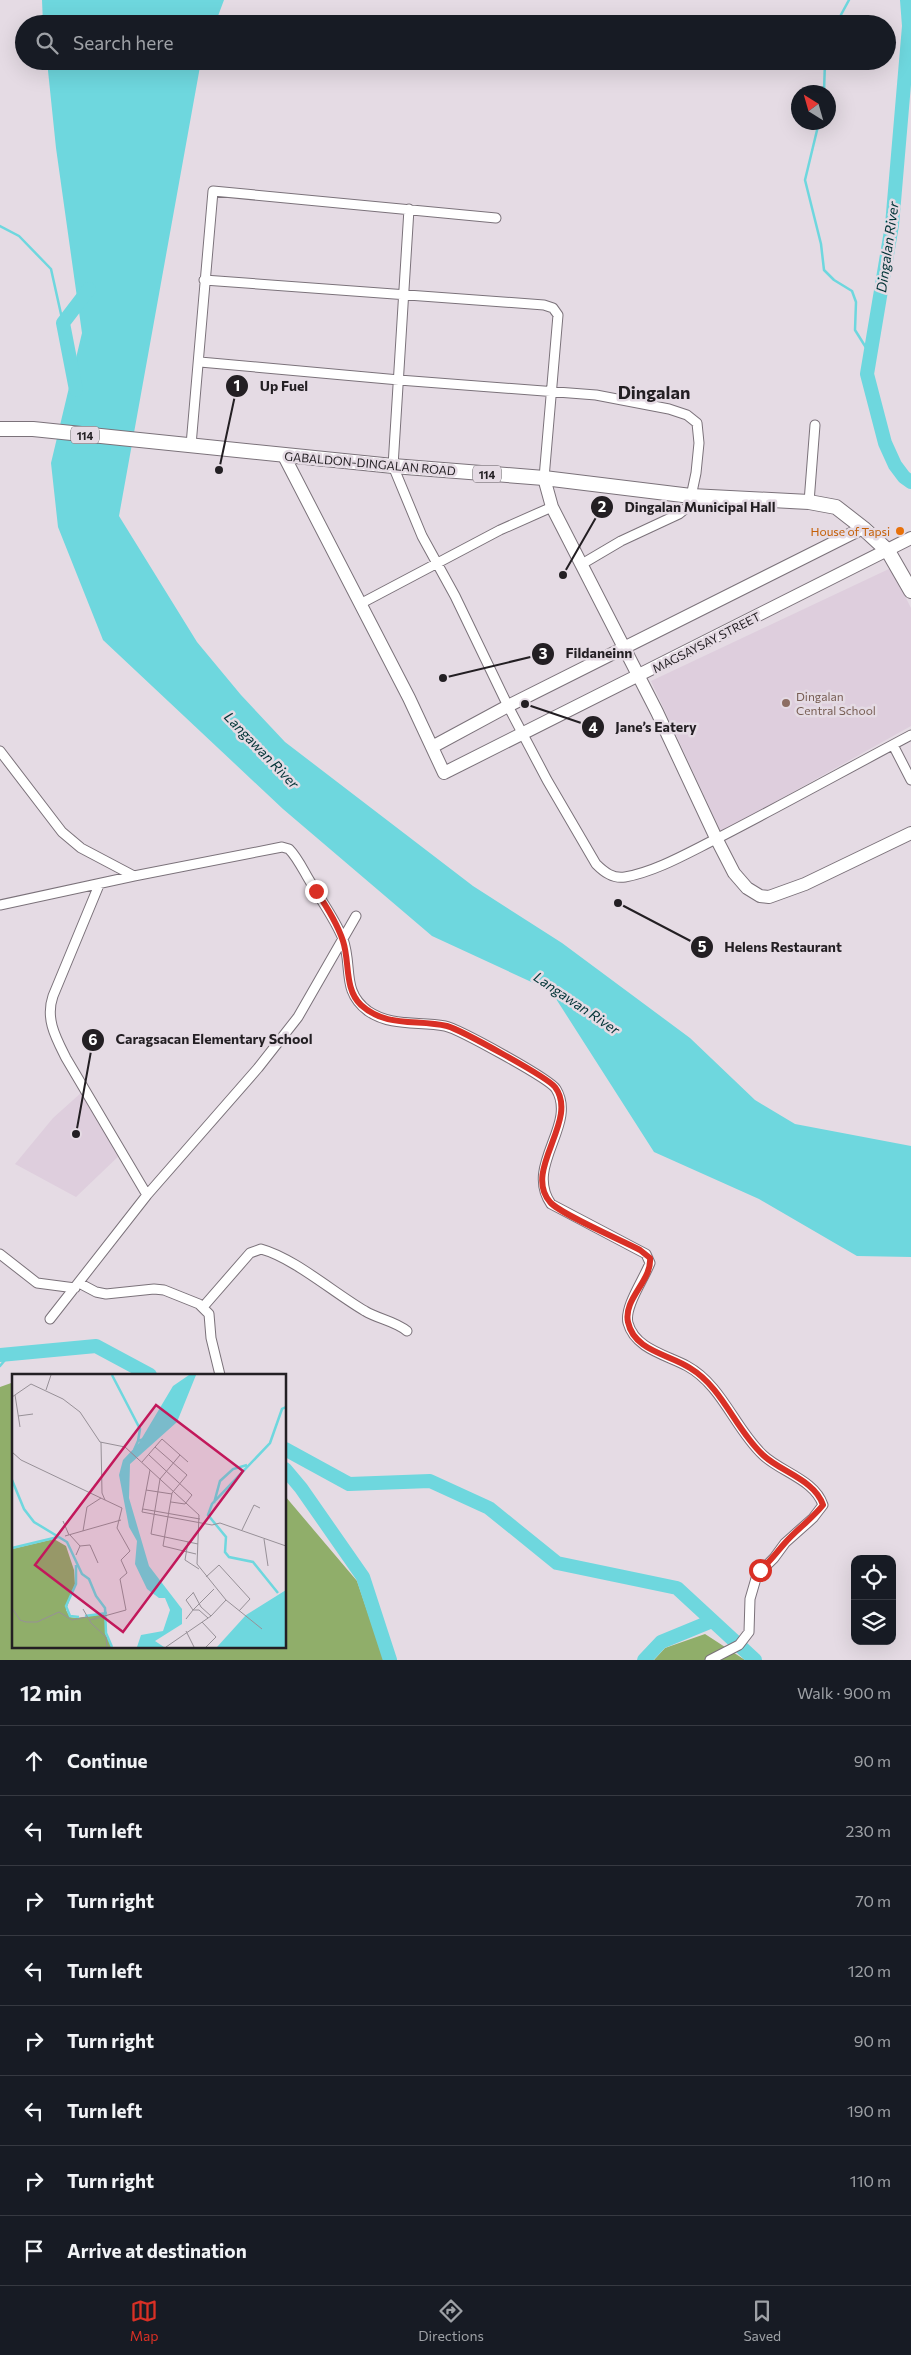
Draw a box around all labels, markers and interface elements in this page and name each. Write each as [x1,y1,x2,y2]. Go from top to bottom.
search box [15,15,896,70]
icon: search [33,29,61,57]
text: Search here [73,31,173,54]
north arrow [791,85,836,130]
water label: Dingalan River [872,200,902,293]
callout: Up Fuel [224,371,318,400]
text: 1 [234,376,240,394]
text: Up Fuel [260,377,308,394]
district label: Dingalan [618,381,690,403]
road number: 114 [71,426,99,444]
street label: GABALDON-DINGALAN ROAD [284,449,456,477]
road number: 114 [473,466,501,482]
callout: Dingalan Municipal Hall [590,492,786,521]
text: 2 [598,497,606,515]
text: Dingalan Municipal Hall [625,498,775,515]
place label: House of Tapsi [810,524,890,538]
marker: House of Tapsi [894,525,906,537]
street label: MAGSAYSAY STREET [650,609,762,675]
callout: Fildaneinn [530,639,642,668]
text: 3 [539,644,548,662]
text: Fildaneinn [566,644,632,661]
place label: Dingalan Central School [796,689,876,717]
marker: Dingalan Central School [780,697,792,709]
water label: Langawan River [221,708,303,792]
callout: Jane’s Eatery [580,713,706,742]
text: 4 [588,718,598,736]
text: Jane’s Eatery [615,718,697,735]
route end [305,880,328,903]
callout: Helens Restaurant [689,933,852,962]
text: 5 [698,937,707,955]
text: Helens Restaurant [724,938,842,955]
water label: Langawan River [531,968,624,1038]
callout: Caragsacan Elementary School [80,1025,322,1054]
text: 6 [88,1030,98,1048]
text: Caragsacan Elementary School [116,1030,312,1047]
inset map [12,1374,286,1648]
map controls [851,1555,896,1645]
button: locate [851,1555,896,1600]
route start [749,1559,772,1582]
button: layers [851,1600,896,1645]
text: 12 min [20,1680,82,1705]
text: Walk · 900 m [797,1683,891,1702]
icon: ahead [20,1747,48,1775]
text: Continue [67,1749,147,1772]
text: 90 m [854,1751,891,1770]
icon: left [20,1817,48,1845]
text: Turn left [67,1819,142,1842]
text: 230 m [846,1821,891,1840]
icon: right [20,1887,48,1915]
text: Turn right [67,1889,154,1912]
text: 70 m [855,1891,891,1910]
icon: left [20,1957,48,1985]
text: Turn left [67,1959,142,1982]
text: 120 m [848,1961,891,1980]
icon: right [20,2027,48,2055]
text: Turn right [67,2029,154,2052]
text: 90 m [854,2031,891,2050]
icon: left [20,2097,48,2125]
text: Turn left [67,2099,142,2122]
text: 190 m [847,2101,891,2120]
icon: right [20,2167,48,2195]
text: Turn right [67,2169,154,2192]
text: 110 m [850,2171,891,2190]
icon: arrive [20,2237,48,2265]
text: Arrive at destination [67,2239,247,2262]
tab: Map [130,2297,159,2344]
tab: Directions [418,2297,484,2344]
tab: Saved [743,2297,781,2344]

